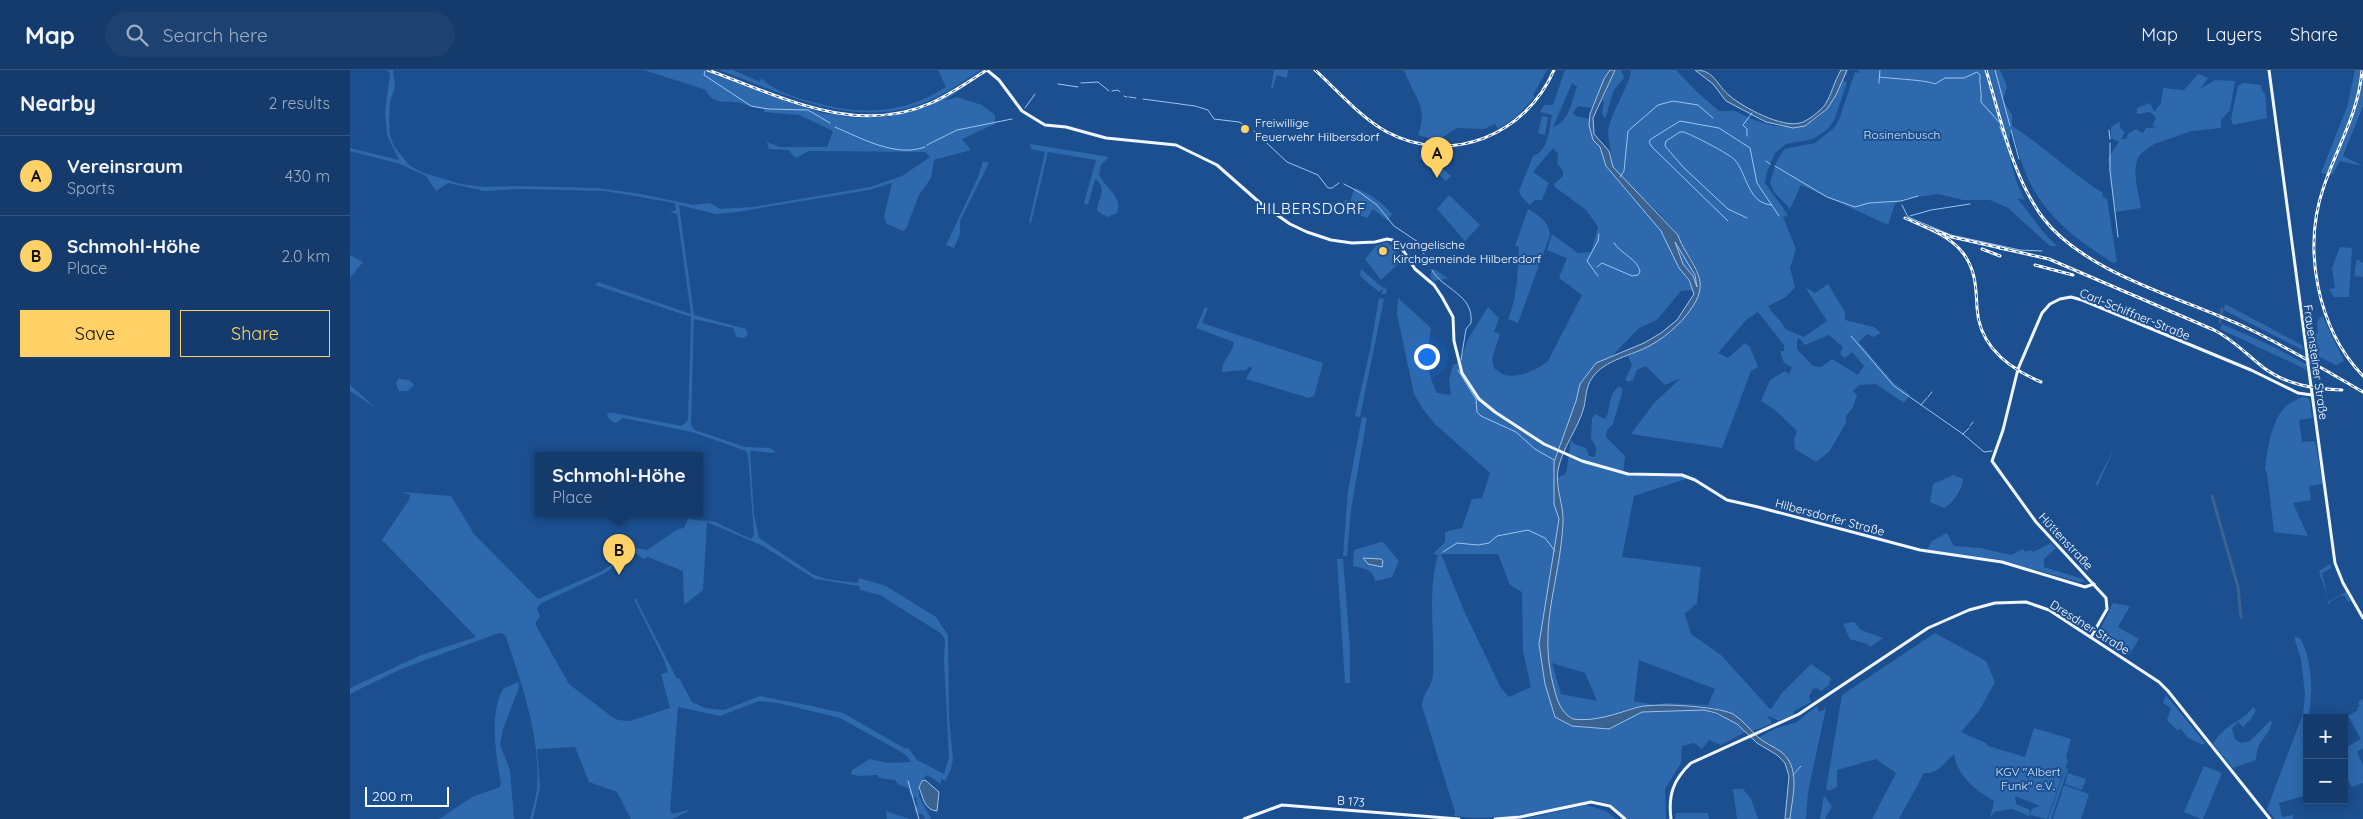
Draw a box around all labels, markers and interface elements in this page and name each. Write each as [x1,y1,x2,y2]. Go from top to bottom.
search box [105,12,455,57]
text: Map [25,20,75,50]
icon: search [123,21,151,49]
text: Search here [163,23,268,47]
text: Map [2141,23,2178,46]
text: Layers [2206,23,2262,46]
text: Share [2290,23,2338,46]
text: Nearby [20,90,96,116]
text: 2 results [268,93,330,113]
place label: Freiwillige Feuerwehr Hilbersdorf [1255,115,1380,144]
marker: Freiwillige Feuerwehr Hilbersdorf [1239,123,1251,135]
park label: Rosinenbusch [1864,127,1940,142]
pin: A [1421,137,1453,178]
text: Vereinsraum [67,154,183,178]
text: A [31,166,41,186]
text: 430 m [285,166,330,186]
text: Sports [67,178,115,198]
district label: HILBERSDORF [1255,199,1367,218]
text: Schmohl-Höhe [67,234,200,258]
place label: Evangelische Kirchgemeinde Hilbersdorf [1393,237,1542,266]
marker: Evangelische Kirchgemeinde Hilbersdorf [1377,245,1389,257]
text: B [31,246,41,266]
text: 2.0 km [281,246,330,266]
text: Place [67,258,107,278]
street label: Carl-Schiffner-Straße [2078,285,2193,343]
street label: Frauensteiner Straße [2300,303,2332,421]
button: Save [20,310,170,357]
button: Share [180,310,330,357]
your location [1414,344,1440,370]
popup [535,452,703,517]
text: Schmohl-Höhe [552,463,686,487]
text: Place [552,487,593,507]
street label: Hilbersdorfer Straße [1774,495,1887,539]
street label: Hüttenstraße [2036,509,2096,573]
pin: B [603,534,635,575]
street label: Dresdner Straße [2047,597,2133,658]
map controls [2303,714,2348,804]
button: + [2303,714,2348,759]
button: − [2303,759,2348,804]
park label: KGV "Albert Funk" e.V. [1995,764,2061,793]
scale bar [365,784,449,807]
text: 200 m [372,787,413,805]
street label: B 173 [1336,792,1366,810]

